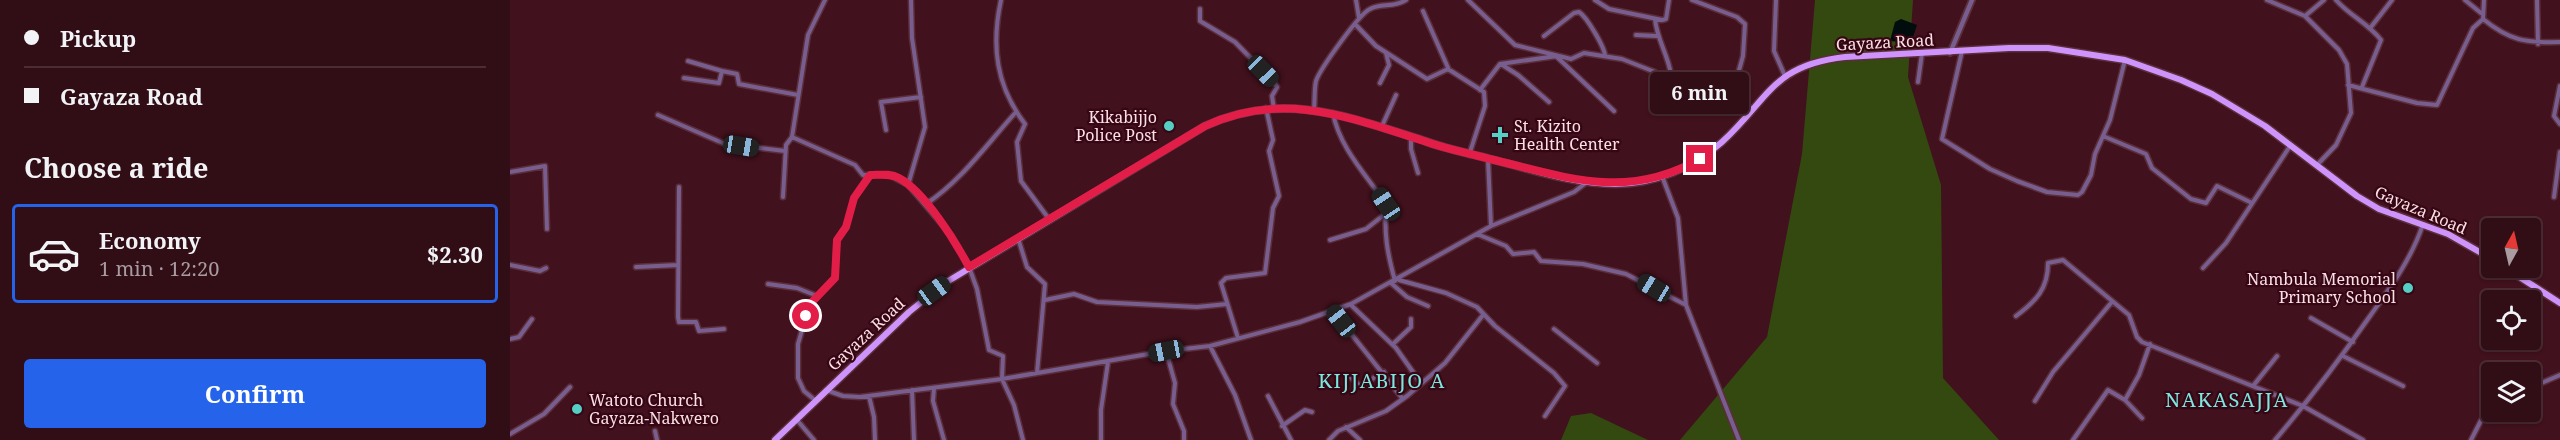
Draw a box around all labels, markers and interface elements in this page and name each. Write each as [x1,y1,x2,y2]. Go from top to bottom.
text: Pickup [60,23,136,53]
street label: Gayaza Road [1835,28,1935,56]
car [1244,52,1282,90]
callout: 6 min [1650,72,1750,114]
text: 6 min [1671,79,1728,106]
text: Gayaza Road [60,81,203,111]
place label: Kikabijjo Police Post [1076,106,1157,146]
place label: St. Kizito Health Center [1514,115,1620,155]
marker: Kikabijjo Police Post [1162,119,1176,133]
marker: St. Kizito Health Center [1491,126,1509,144]
car [722,134,760,158]
route end [1686,145,1713,172]
text: Choose a ride [24,149,209,186]
street label: Gayaza Road [2372,181,2471,239]
car [1368,184,1404,224]
north arrow [2481,218,2541,278]
map controls [2481,218,2541,422]
text: Economy [99,225,201,255]
icon: car [27,227,81,281]
text: $2.30 [427,239,483,269]
text: 1 min · 12:20 [99,255,219,282]
place label: Nambula Memorial Primary School [2247,268,2396,308]
car [1634,271,1674,305]
car [914,273,954,309]
marker: Nambula Memorial Primary School [2401,281,2415,295]
button: locate [2481,290,2541,350]
street label: Gayaza Road [823,292,909,375]
car [1323,301,1359,341]
route start [792,302,819,329]
car [1147,339,1185,363]
button: Confirm [24,359,486,428]
button: layers [2481,362,2541,422]
district label: KIJJABIJO A [1318,367,1446,394]
district label: NAKASAJJA [2165,386,2289,413]
place label: Watoto Church Gayaza-Nakwero [589,389,719,429]
marker: Watoto Church Gayaza-Nakwero [570,402,584,416]

